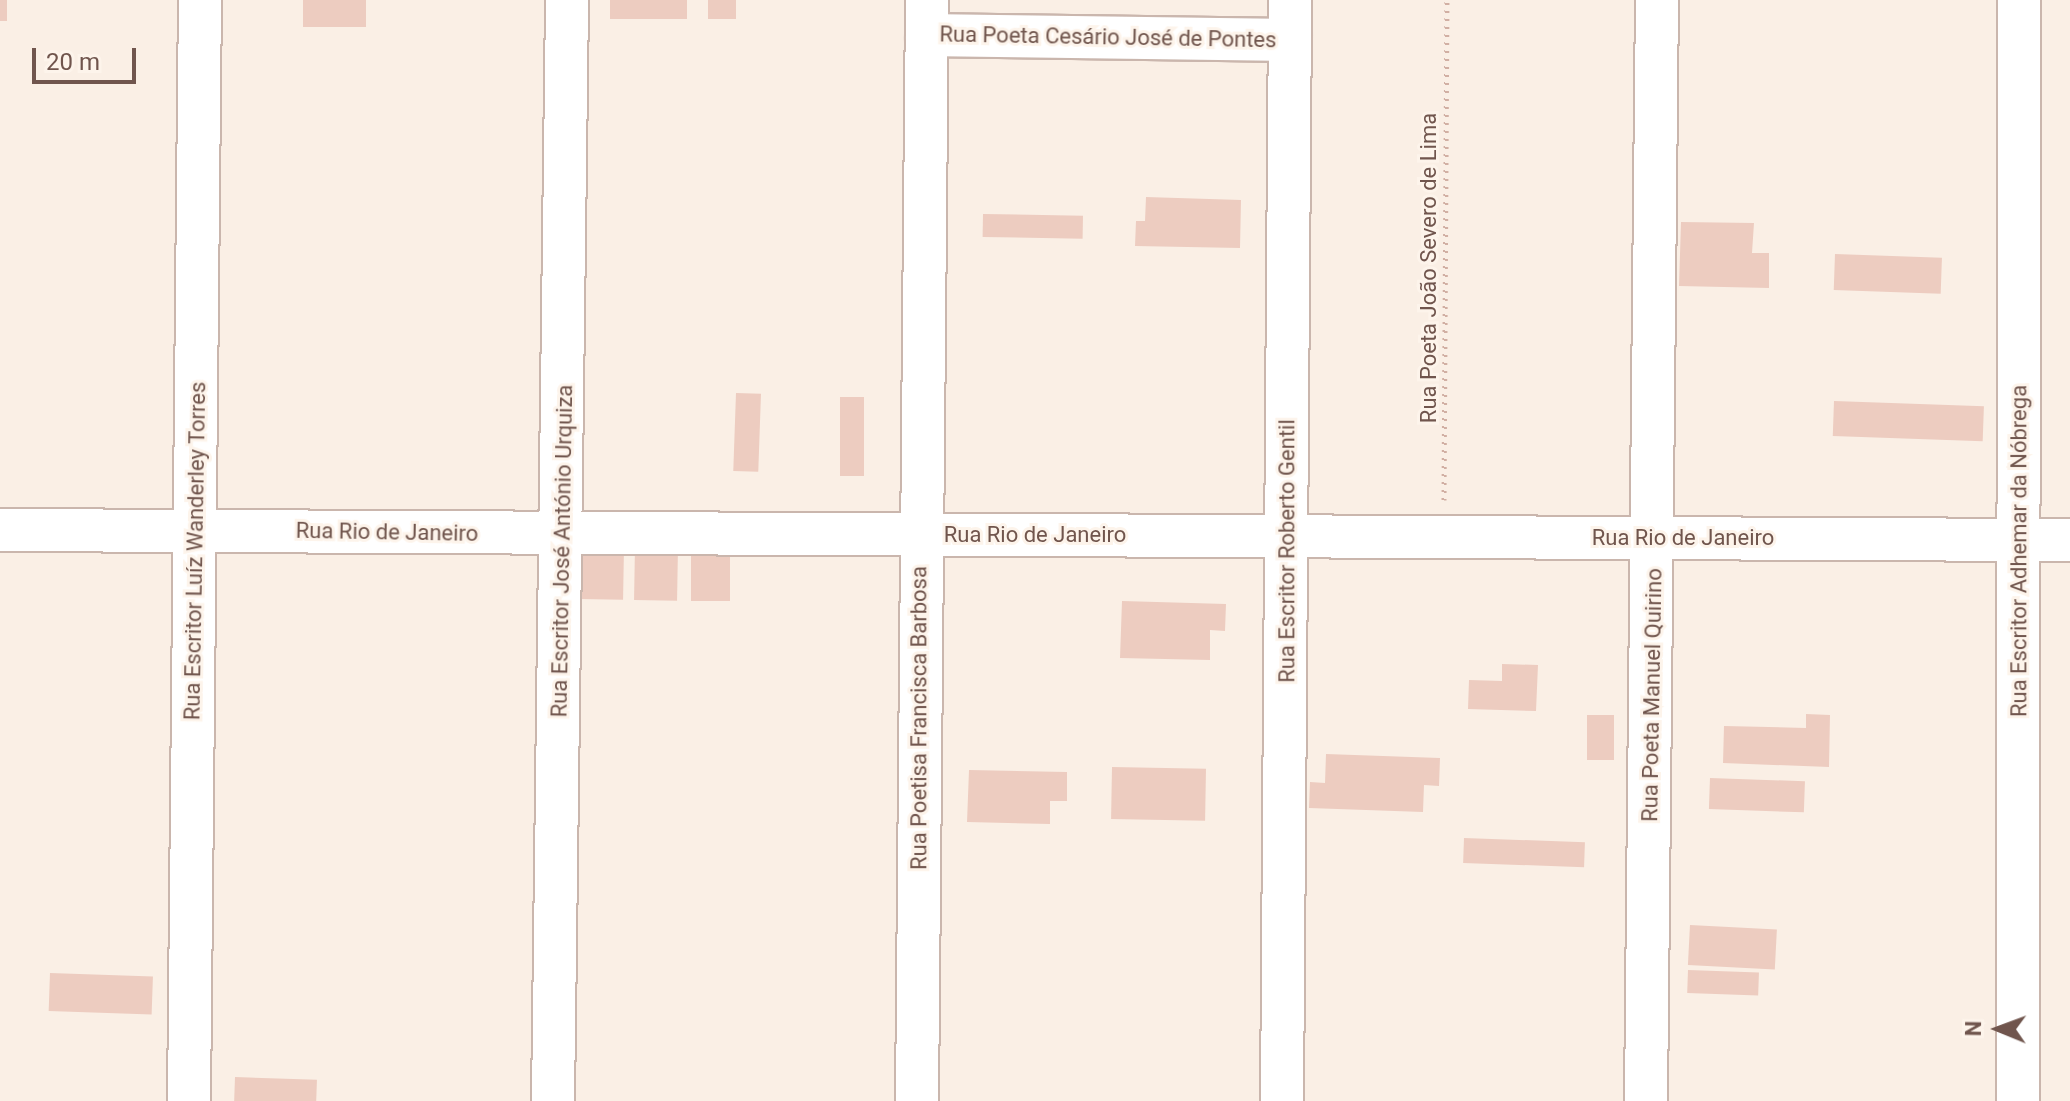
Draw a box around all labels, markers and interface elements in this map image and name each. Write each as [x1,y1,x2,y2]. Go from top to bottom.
street label: Rua Poeta Cesário José de Pontes [939,21,1277,53]
scale bar [36,32,140,82]
text: 20 m [46,48,100,76]
street label: Rua Poeta João Severo de Lima [1416,113,1442,423]
street label: Rua Escritor Luíz Wanderley Torres [179,381,211,721]
street label: Rua Escritor José António Urquiza [546,384,578,718]
street label: Rua Escritor Adhemar da Nóbrega [2006,385,2032,717]
street label: Rua Escritor Roberto Gentil [1274,419,1300,683]
street label: Rua Rio de Janeiro [295,517,479,547]
street label: Rua Rio de Janeiro [944,522,1126,548]
street label: Rua Rio de Janeiro [1592,525,1774,551]
street label: Rua Poetisa Francisca Barbosa [906,566,932,870]
street label: Rua Poeta Manuel Quirino [1637,568,1667,822]
north arrow [1958,989,2038,1069]
text: N [1961,1021,1986,1037]

